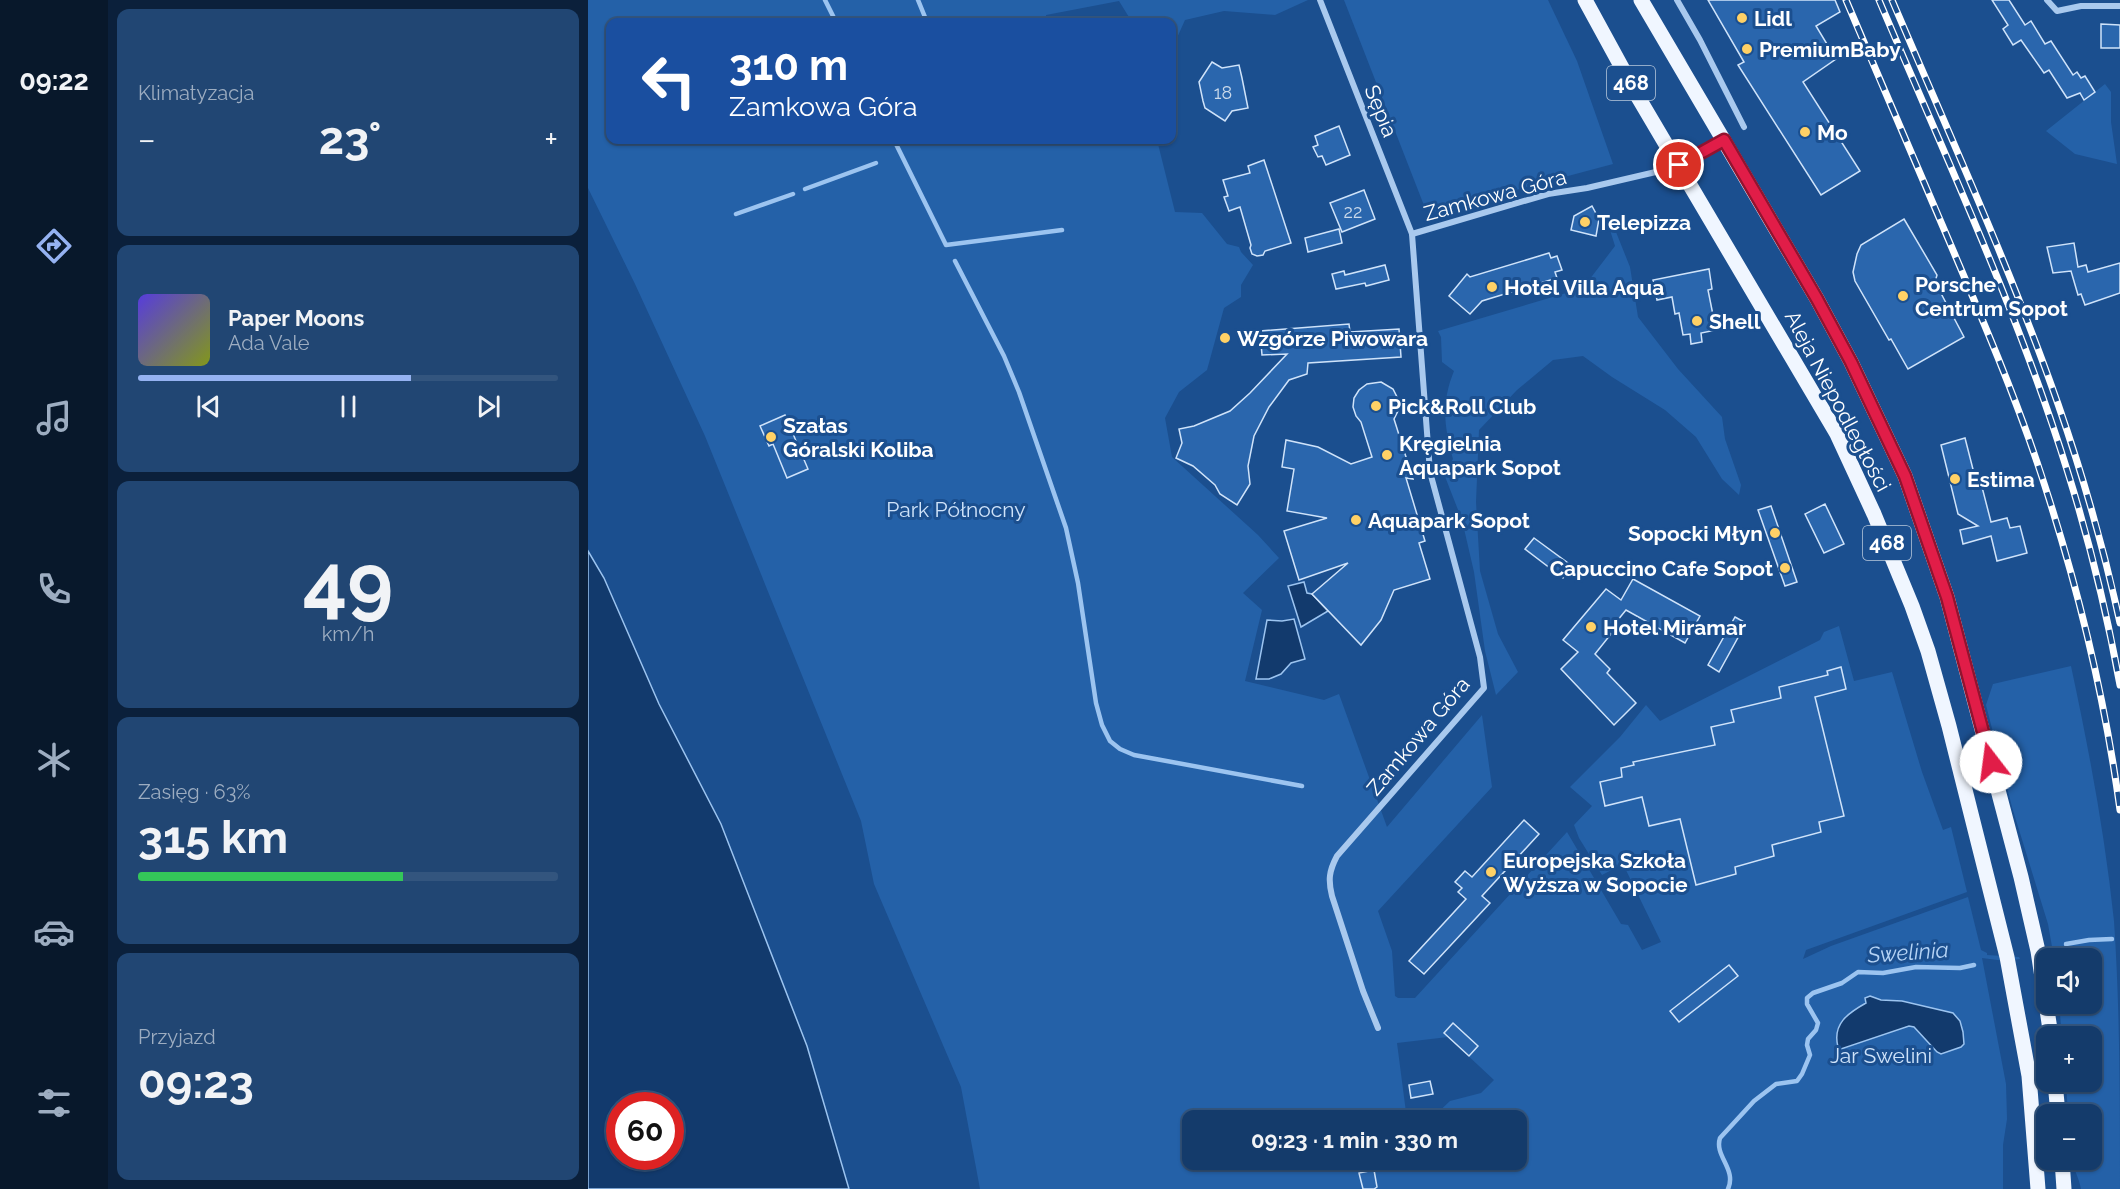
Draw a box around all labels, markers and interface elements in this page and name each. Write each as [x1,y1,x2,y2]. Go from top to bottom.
place label: Lidl [1754,6,1792,31]
marker: Lidl [1735,11,1749,25]
place label: PremiumBaby [1759,37,1901,62]
text: 310 m [729,41,848,90]
icon: left [630,42,708,120]
marker: PremiumBaby [1740,42,1754,56]
text: 09:22 [19,65,89,96]
road number: 468 [1607,66,1655,100]
text: Klimatyzacja [138,81,255,105]
street label: Sępia [1359,81,1403,141]
house number: 18 [1214,82,1232,103]
text: Zamkowa Góra [729,91,917,122]
text: 23° [319,112,381,165]
text: − [138,120,156,159]
text: + [544,120,558,159]
place label: Mo [1817,120,1848,145]
marker: Mo [1798,125,1812,139]
pin [1653,139,1704,190]
icon: arrive [1662,148,1695,181]
street label: Zamkowa Góra [1421,164,1569,226]
house number: 22 [1344,201,1362,222]
place label: Telepizza [1597,210,1691,235]
marker: Telepizza [1578,215,1592,229]
icon: directions [33,225,75,267]
place label: Porsche Centrum Sopot [1915,272,2068,321]
place label: Hotel Villa Aqua [1504,275,1664,300]
marker: Hotel Villa Aqua [1485,280,1499,294]
marker: Porsche Centrum Sopot [1896,289,1910,303]
text: Paper Moons [228,305,364,331]
street label: Aleja Niepodległości [1780,306,1896,496]
place label: Shell [1709,309,1761,334]
marker: Shell [1690,314,1704,328]
place label: Wzgórze Piwowara [1237,326,1428,351]
text: Ada Vale [228,331,310,355]
marker: Wzgórze Piwowara [1218,331,1232,345]
icon: previous [192,390,225,423]
icon: pause [332,390,365,423]
icon: next [472,390,505,423]
place label: Pick&Roll Club [1388,394,1536,419]
icon: music [33,397,75,439]
marker: Pick&Roll Club [1369,399,1383,413]
place label: Szałas Góralski Koliba [783,413,934,462]
marker: Szałas Góralski Koliba [764,430,778,444]
place label: Kręgielnia Aquapark Sopot [1399,431,1561,480]
marker: Kręgielnia Aquapark Sopot [1380,448,1394,462]
place label: Estima [1967,467,2035,492]
marker: Estima [1948,472,1962,486]
park label: Park Północny [886,497,1026,522]
place label: Aquapark Sopot [1368,508,1530,533]
marker: Aquapark Sopot [1349,513,1363,527]
place label: Sopocki Młyn [1628,521,1763,546]
marker: Sopocki Młyn [1768,526,1782,540]
road number: 468 [1863,526,1911,560]
text: 49 [303,537,393,628]
place label: Capuccino Cafe Sopot [1550,556,1773,581]
marker: Capuccino Cafe Sopot [1778,561,1792,575]
icon: phone [33,568,75,610]
place label: Hotel Miramar [1603,615,1746,640]
marker: Hotel Miramar [1584,620,1598,634]
text: km/h [322,622,374,646]
street label: Zamkowa Góra [1361,672,1475,800]
position arrow [1959,730,2023,794]
icon: climate [33,739,75,781]
text: Zasięg · 63% [138,780,251,804]
text: 315 km [138,811,288,864]
place label: Europejska Szkoła Wyższa w Sopocie [1503,848,1688,897]
marker: Europejska Szkoła Wyższa w Sopocie [1484,865,1498,879]
icon: car [33,911,75,953]
water label: Swelinia [1865,936,1950,968]
map controls [2036,948,2102,1170]
button: sound [2036,948,2102,1014]
text: Przyjazd [138,1025,216,1049]
button: + [2036,1026,2102,1092]
park label: Jar Swelini [1830,1043,1932,1068]
text: 09:23 [138,1056,254,1109]
icon: filters [33,1082,75,1124]
speed limit sign: 60 [606,1092,684,1170]
button: − [2036,1104,2102,1170]
text: 09:23 · 1 min · 330 m [1251,1127,1458,1153]

